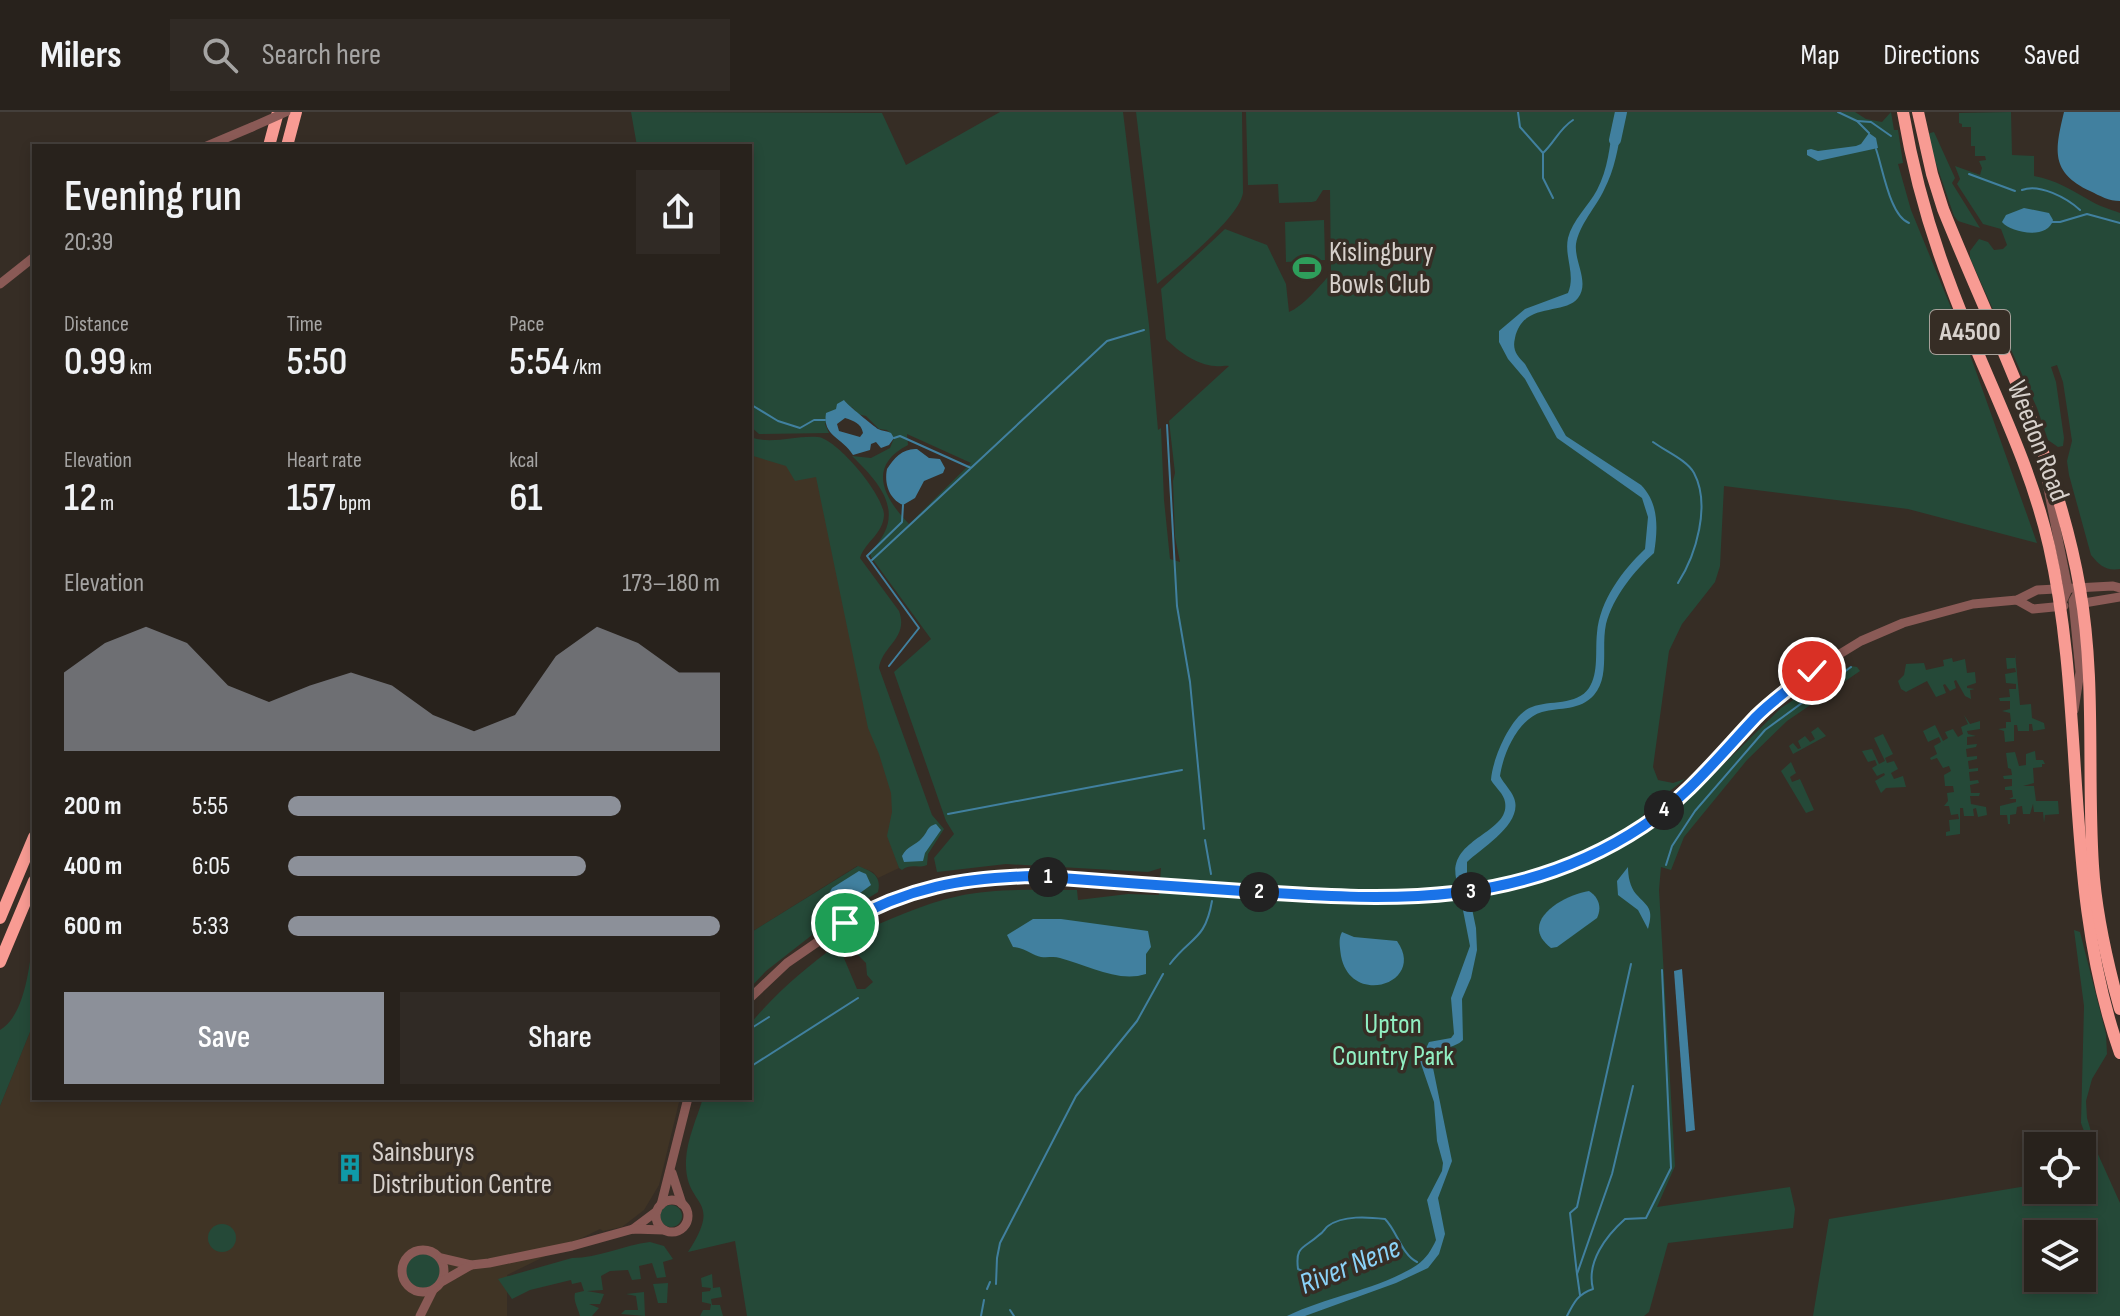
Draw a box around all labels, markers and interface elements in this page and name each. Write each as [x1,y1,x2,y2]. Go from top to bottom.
search box [170,19,730,91]
text: Milers [40,33,122,78]
icon: search [198,33,242,77]
text: Search here [262,37,381,73]
text: Map [1801,39,1840,72]
text: Directions [1884,39,1980,72]
text: Saved [2024,39,2080,72]
text: Evening run [64,170,242,223]
button: share [636,170,720,254]
text: 20:39 [64,227,113,258]
place label: Kislingbury Bowls Club [1329,236,1434,301]
sports icon: Kislingbury Bowls Club [1292,253,1322,283]
road number: A4500 [1930,310,2010,354]
text: Distance [64,311,129,338]
text: Time [287,311,323,338]
text: Pace [509,311,544,338]
text: 0.99 [64,338,126,386]
text: 5:50 [287,338,347,386]
text: 5:54 [509,338,569,386]
text: km [126,354,152,381]
text: /km [569,354,602,381]
street label: Weedon Road [2000,376,2076,506]
text: Elevation [64,447,132,474]
text: Heart rate [287,447,362,474]
text: kcal [509,447,538,474]
text: 12 [64,474,97,522]
text: 157 [287,474,335,522]
text: 61 [509,474,543,522]
text: m [97,490,114,517]
text: bpm [335,490,371,517]
text: Elevation [64,568,144,599]
text: 173–180 m [622,568,720,599]
pin [1778,637,1846,705]
icon: check [1790,649,1834,693]
pin: 4 [1644,790,1684,830]
text: 200 m [64,791,121,822]
text: 5:55 [192,791,228,822]
text: 4 [1659,796,1669,823]
text: 400 m [64,851,122,882]
text: 6:05 [192,851,230,882]
pin: 1 [1028,857,1068,897]
text: 1 [1044,863,1052,890]
pin: 2 [1239,872,1279,912]
pin: 3 [1451,872,1491,912]
text: 2 [1254,878,1264,905]
text: 3 [1466,878,1476,905]
pin [811,889,879,957]
icon: arrive [823,901,867,945]
text: 600 m [64,911,122,942]
text: 5:33 [192,911,229,942]
button: Save [64,992,384,1084]
button: Share [400,992,720,1084]
park label: Upton Country Park [1332,1008,1454,1073]
map controls [2024,1132,2096,1292]
button: locate [2024,1132,2096,1204]
place label: Sainsburys Distribution Centre [372,1136,552,1201]
building icon: Sainsburys Distribution Centre [335,1153,365,1183]
button: layers [2024,1220,2096,1292]
water label: River Nene [1294,1229,1406,1303]

